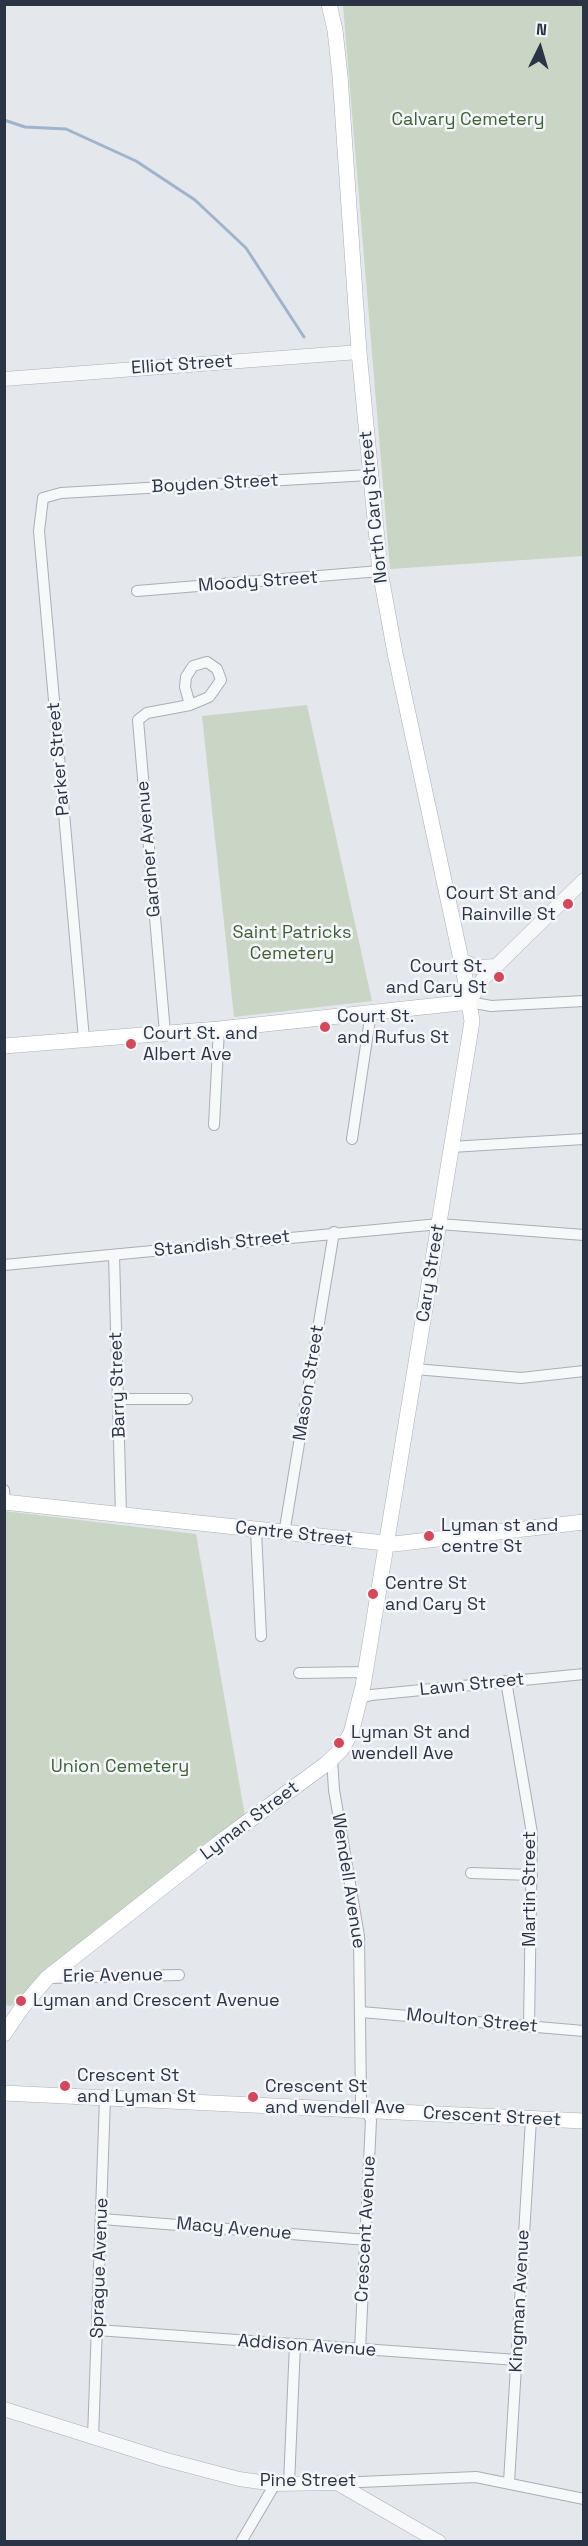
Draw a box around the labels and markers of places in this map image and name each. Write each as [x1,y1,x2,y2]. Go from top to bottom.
place label: Court St and Rainville St [446,883,556,926]
marker: Court St and Rainville St [561,897,575,911]
place label: Court St. and Cary St [386,956,487,998]
marker: Court St. and Cary St [492,970,506,984]
place label: Court St. and Rufus St [337,1006,449,1048]
marker: Court St. and Rufus St [318,1020,332,1034]
place label: Court St. and Albert Ave [143,1023,258,1066]
marker: Court St. and Albert Ave [124,1037,138,1051]
place label: Lyman st and centre St [441,1515,558,1558]
marker: Lyman st and centre St [422,1529,436,1543]
place label: Centre St and Cary St [385,1573,486,1616]
marker: Centre St and Cary St [366,1587,380,1601]
place label: Lyman St and wendell Ave [351,1722,470,1764]
marker: Lyman St and wendell Ave [332,1736,346,1750]
place label: Lyman and Crescent Avenue [33,1990,280,2012]
marker: Lyman and Crescent Avenue [14,1994,28,2008]
place label: Crescent St and Lyman St [77,2065,196,2108]
place label: Crescent St and wendell Ave [265,2076,405,2118]
marker: Crescent St and Lyman St [58,2079,72,2093]
marker: Crescent St and wendell Ave [246,2090,260,2104]

